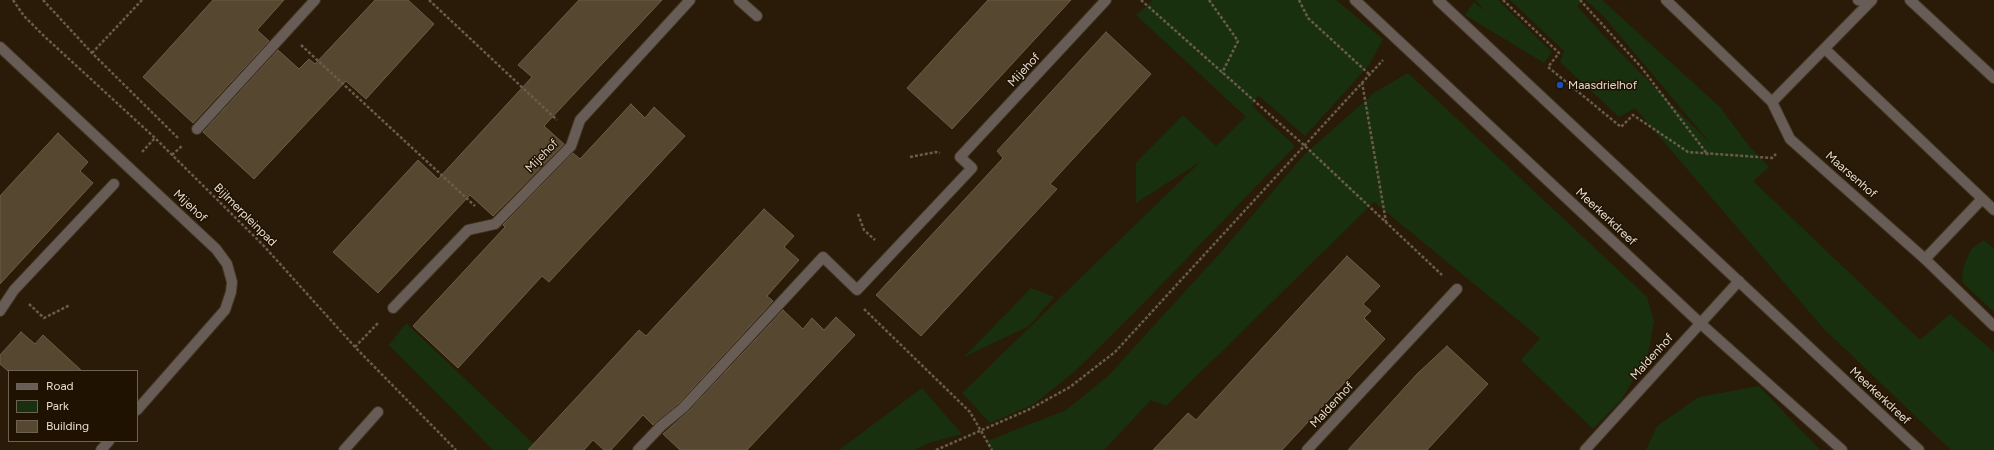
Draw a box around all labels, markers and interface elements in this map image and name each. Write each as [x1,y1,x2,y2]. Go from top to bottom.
street label: Mijehof [1005,50,1043,90]
place label: Maasdrielhof [1568,78,1637,92]
marker: Maasdrielhof [1555,80,1565,90]
street label: Mijehof [523,136,561,176]
street label: Maarsenhof [1822,149,1880,201]
street label: Bijlmerpleinpad [211,181,279,249]
street label: Meerkerkdreef [1573,185,1639,249]
street label: Mijehof [170,187,210,225]
street label: Maldenhof [1627,331,1677,383]
street label: Meerkerkdreef [1847,364,1913,428]
legend [8,370,138,442]
text: Road [46,379,74,393]
street label: Maldenhof [1307,379,1357,431]
text: Park [46,399,69,413]
text: Building [46,419,89,433]

